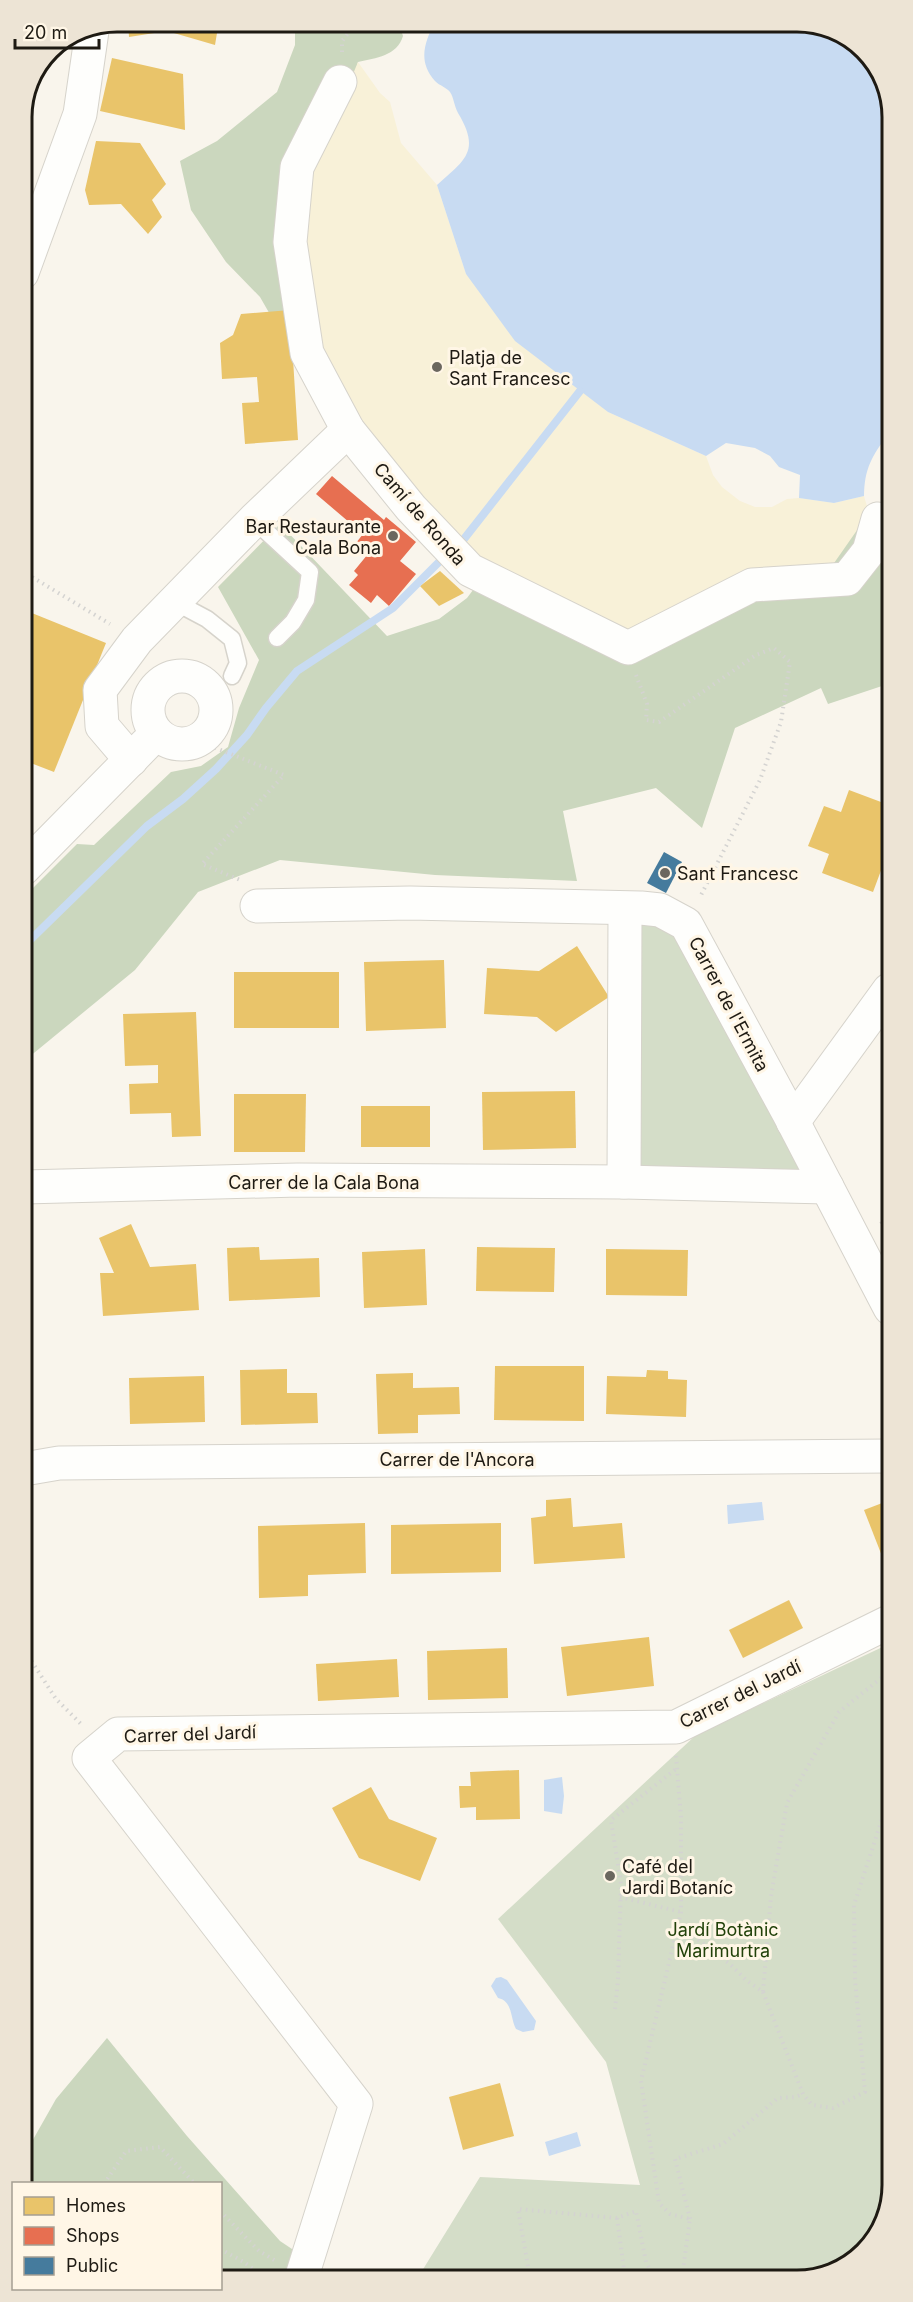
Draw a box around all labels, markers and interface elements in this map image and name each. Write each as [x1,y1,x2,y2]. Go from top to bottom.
scale bar [15,12,99,50]
text: 20 m [24,22,67,43]
place label: Platja de Sant Francesc [449,347,570,389]
marker: Platja de Sant Francesc [430,360,444,374]
street label: Camí de Ronda [370,458,470,570]
place label: Bar Restaurante Cala Bona [246,516,381,558]
marker: Bar Restaurante Cala Bona [386,529,400,543]
place label: Sant Francesc [677,863,798,884]
marker: Sant Francesc [658,866,672,880]
street label: Carrer de l'Ermita [685,933,773,1075]
street label: Carrer de la Cala Bona [228,1172,420,1193]
street label: Carrer de l'Ancora [379,1449,535,1470]
street label: Carrer del Jardí [676,1655,805,1732]
street label: Carrer del Jardí [124,1721,257,1747]
place label: Café del Jardi Botaníc [622,1856,733,1898]
marker: Café del Jardi Botaníc [603,1869,617,1883]
park label: Jardí Botànic Marimurtra [667,1919,779,1961]
legend [12,2182,222,2290]
text: Homes [66,2195,126,2216]
text: Shops [66,2225,120,2246]
text: Public [66,2255,118,2276]

